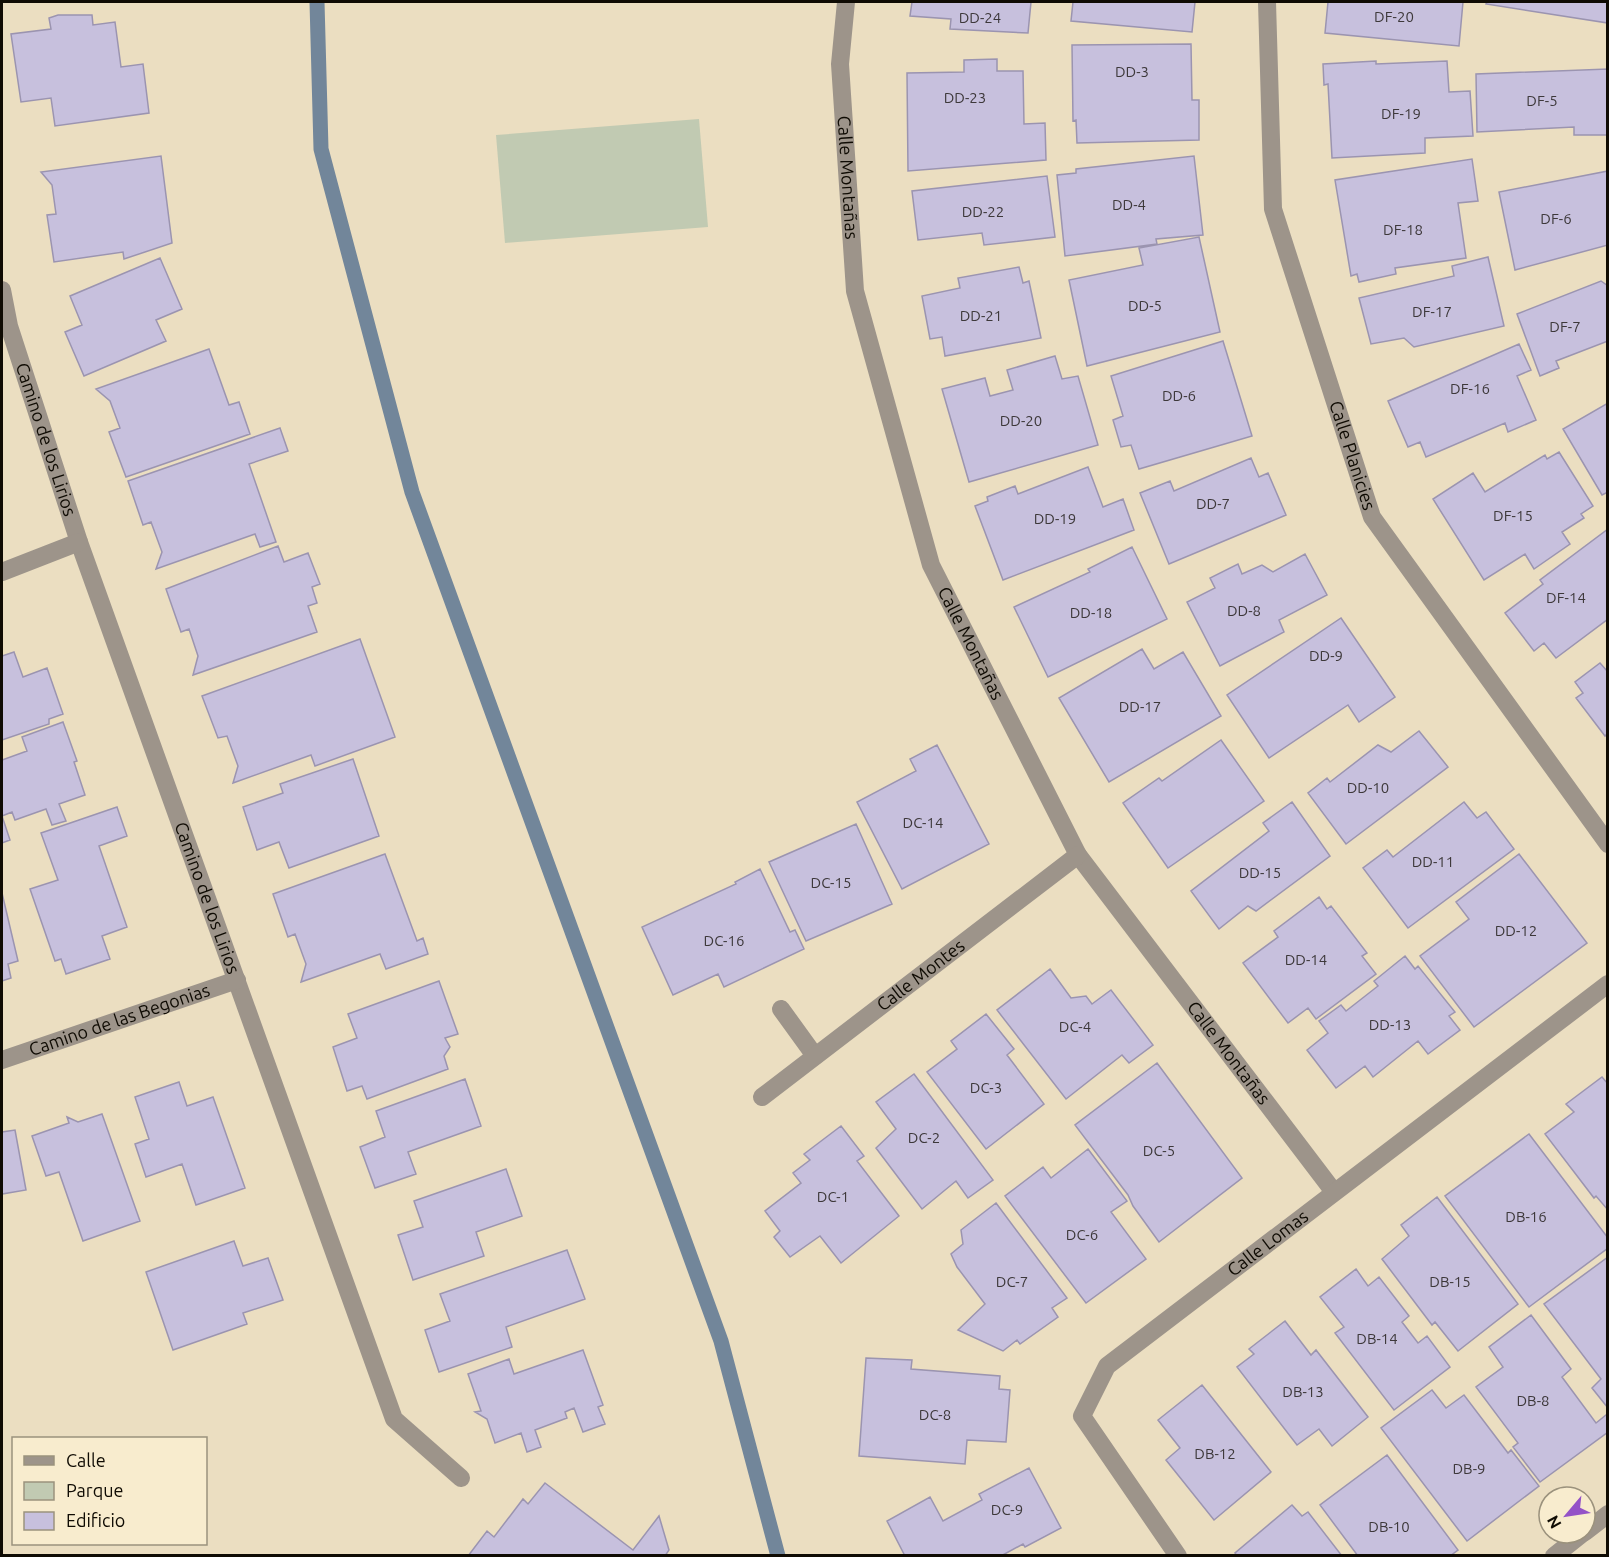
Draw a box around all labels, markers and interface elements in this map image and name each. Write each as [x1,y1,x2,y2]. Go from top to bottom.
house number: DF-20 [1374,8,1414,25]
house number: DD-24 [959,9,1001,26]
house number: DD-3 [1115,63,1149,80]
house number: DD-23 [944,89,986,106]
house number: DF-5 [1526,92,1558,109]
house number: DF-19 [1381,105,1421,122]
street label: Calle Montañas [834,115,863,240]
house number: DD-4 [1112,196,1146,213]
house number: DD-22 [962,203,1004,220]
house number: DF-6 [1540,210,1572,227]
house number: DF-18 [1383,221,1423,238]
house number: DD-5 [1128,297,1162,314]
house number: DF-17 [1412,303,1452,320]
house number: DD-21 [960,307,1002,324]
house number: DF-7 [1549,318,1581,335]
street label: Camino de los Lirios [13,360,81,519]
house number: DF-16 [1450,380,1490,397]
house number: DD-6 [1162,387,1196,404]
street label: Calle Planicies [1326,398,1380,513]
house number: DD-20 [1000,412,1042,429]
house number: DD-7 [1196,495,1230,512]
house number: DF-15 [1493,507,1533,524]
house number: DD-19 [1034,510,1076,527]
street label: Calle Montañas [935,583,1009,703]
house number: DF-14 [1546,589,1586,606]
house number: DD-8 [1227,602,1261,619]
house number: DD-18 [1070,604,1112,621]
house number: DD-9 [1309,647,1343,664]
house number: DD-17 [1119,698,1161,715]
house number: DD-10 [1347,779,1389,796]
house number: DC-14 [903,814,943,831]
street label: Camino de los Lirios [171,819,244,977]
house number: DD-11 [1412,853,1454,870]
house number: DD-15 [1239,864,1281,881]
house number: DC-15 [811,874,851,891]
house number: DD-12 [1495,922,1537,939]
house number: DC-16 [704,932,744,949]
street label: Calle Montes [872,935,968,1014]
house number: DD-14 [1285,951,1327,968]
street label: Camino de las Begonias [26,979,212,1059]
street label: Calle Montañas [1184,997,1275,1108]
house number: DD-13 [1369,1016,1411,1033]
house number: DC-4 [1059,1018,1091,1035]
house number: DC-3 [970,1079,1002,1096]
house number: DC-2 [908,1129,940,1146]
house number: DC-5 [1143,1142,1175,1159]
house number: DC-1 [817,1188,849,1205]
street label: Calle Lomas [1223,1205,1312,1280]
house number: DB-16 [1505,1208,1547,1225]
house number: DC-6 [1066,1226,1098,1243]
house number: DC-7 [996,1273,1028,1290]
house number: DB-15 [1429,1273,1471,1290]
house number: DB-14 [1356,1330,1398,1347]
house number: DB-13 [1282,1383,1324,1400]
house number: DB-8 [1517,1392,1549,1409]
house number: DC-8 [919,1406,951,1423]
legend [12,1437,207,1545]
house number: DB-12 [1194,1445,1236,1462]
text: Calle [66,1450,106,1470]
house number: DB-9 [1453,1460,1485,1477]
text: Parque [66,1480,123,1500]
north arrow [1537,1485,1597,1545]
house number: DC-9 [991,1501,1023,1518]
text: Edificio [66,1510,125,1530]
text: N [1543,1513,1565,1532]
house number: DB-10 [1368,1518,1410,1535]

